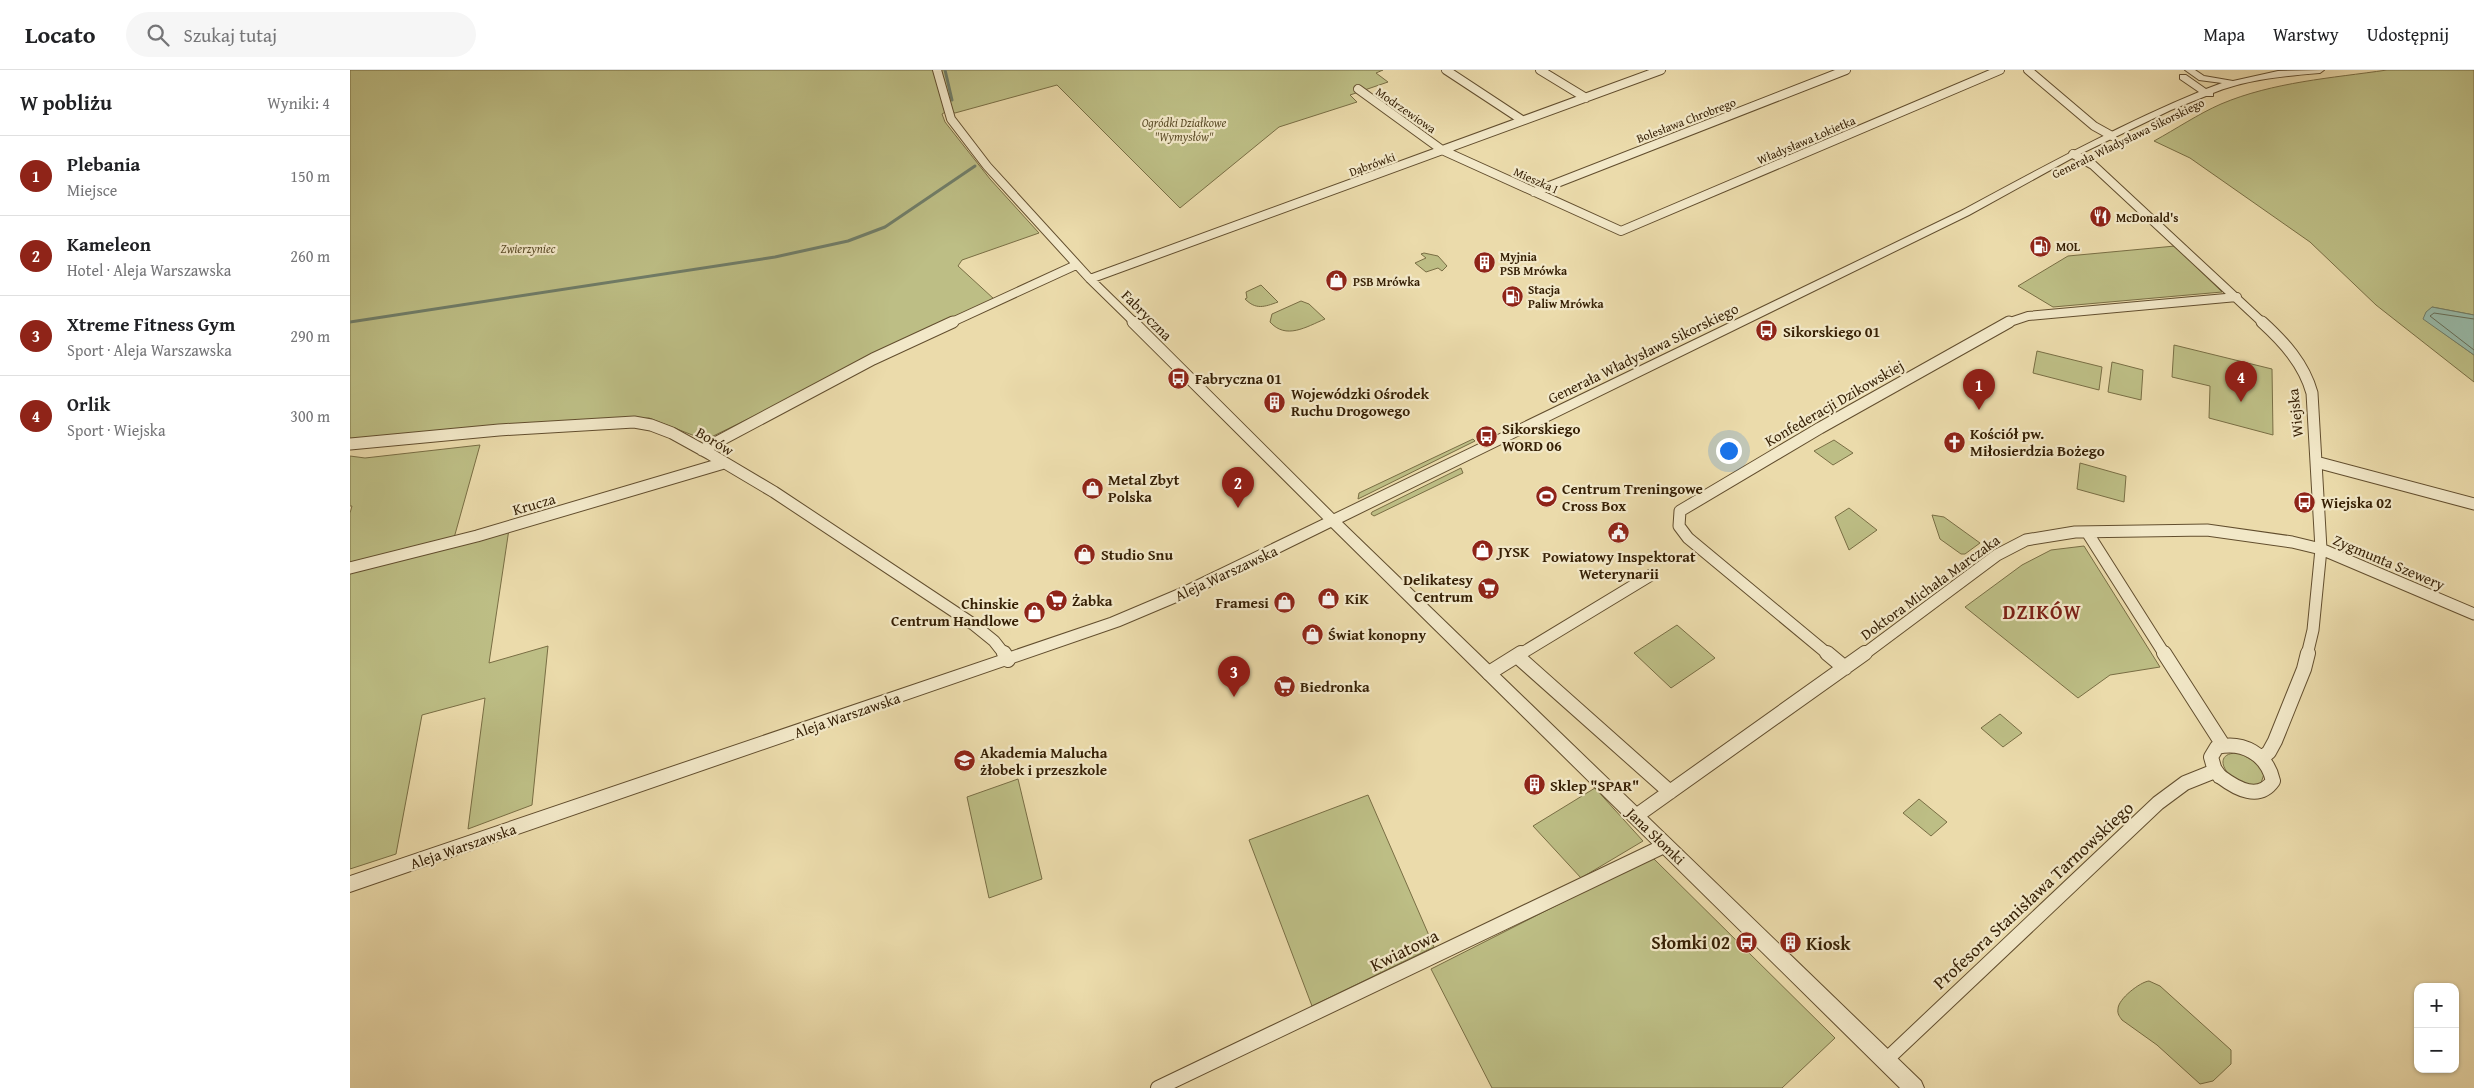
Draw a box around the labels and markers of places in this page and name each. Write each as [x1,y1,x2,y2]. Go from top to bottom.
restaurant icon: McDonald's [2088,205,2112,229]
place label: McDonald's [2116,209,2178,226]
fuel station icon: MOL [2028,234,2052,258]
place label: MOL [2056,238,2081,255]
place label: Myjnia PSB Mrówka [1500,248,1568,279]
building icon: Myjnia PSB Mrówka [1472,251,1496,275]
shop icon: PSB Mrówka [1325,269,1349,293]
place label: PSB Mrówka [1353,273,1421,290]
place label: Stacja Paliw Mrówka [1528,281,1605,312]
fuel station icon: Stacja Paliw Mrówka [1500,284,1524,308]
bus stop icon: Sikorskiego 01 [1755,319,1779,343]
place label: Sikorskiego 01 [1783,321,1880,342]
pin: 4 [2225,361,2257,402]
bus stop icon: Fabryczna 01 [1167,366,1191,390]
place label: Fabryczna 01 [1195,368,1282,389]
pin: 1 [1963,369,1995,410]
place label: Wojewódzki Ośrodek Ruchu Drogowego [1291,383,1430,421]
building icon: Wojewódzki Ośrodek Ruchu Drogowego [1263,390,1287,414]
place label: Sikorskiego WORD 06 [1502,418,1581,456]
place label: Kościół pw. Miłosierdzia Bożego [1970,423,2105,461]
bus stop icon: Sikorskiego WORD 06 [1474,425,1498,449]
church icon: Kościół pw. Miłosierdzia Bożego [1942,430,1966,454]
pin: 2 [1222,467,1254,508]
place label: Metal Zbyt Polska [1108,469,1180,507]
shop icon: Metal Zbyt Polska [1080,476,1104,500]
place label: Centrum Treningowe Cross Box [1562,478,1703,516]
sports icon: Centrum Treningowe Cross Box [1534,485,1558,509]
bus stop icon: Wiejska 02 [2293,490,2317,514]
place label: Wiejska 02 [2321,492,2392,513]
public building icon: Powiatowy Inspektorat Weterynarii [1607,521,1631,545]
shop icon: JYSK [1470,539,1494,563]
place label: JYSK [1495,541,1530,562]
shop icon: Studio Snu [1073,542,1097,566]
place label: Studio Snu [1101,544,1173,565]
place label: Powiatowy Inspektorat Weterynarii [1542,546,1696,584]
place label: Delikatesy Centrum [1403,569,1473,607]
supermarket icon: Delikatesy Centrum [1477,576,1501,600]
shop icon: KiK [1317,586,1341,610]
supermarket icon: Żabka [1044,588,1068,612]
place label: KiK [1345,588,1369,609]
place label: Żabka [1072,590,1113,611]
shop icon: Framesi [1273,590,1297,614]
place label: Framesi [1215,592,1269,613]
place label: Chinskie Centrum Handlowe [891,593,1019,631]
shop icon: Chinskie Centrum Handlowe [1023,600,1047,624]
shop icon: Świat konopny [1300,622,1324,646]
place label: Świat konopny [1328,624,1426,645]
pin: 3 [1218,656,1250,697]
supermarket icon: Biedronka [1272,674,1296,698]
place label: Biedronka [1300,676,1370,697]
place label: Akademia Malucha żłobek i przeszkole [980,742,1108,780]
school or university icon: Akademia Malucha żłobek i przeszkole [952,749,976,773]
building icon: Sklep "SPAR" [1522,773,1546,797]
place label: Sklep "SPAR" [1550,775,1639,796]
place label: Słomki 02 [1651,929,1730,956]
bus stop icon: Słomki 02 [1734,930,1758,954]
place label: Kiosk [1806,930,1851,957]
building icon: Kiosk [1778,931,1802,955]

